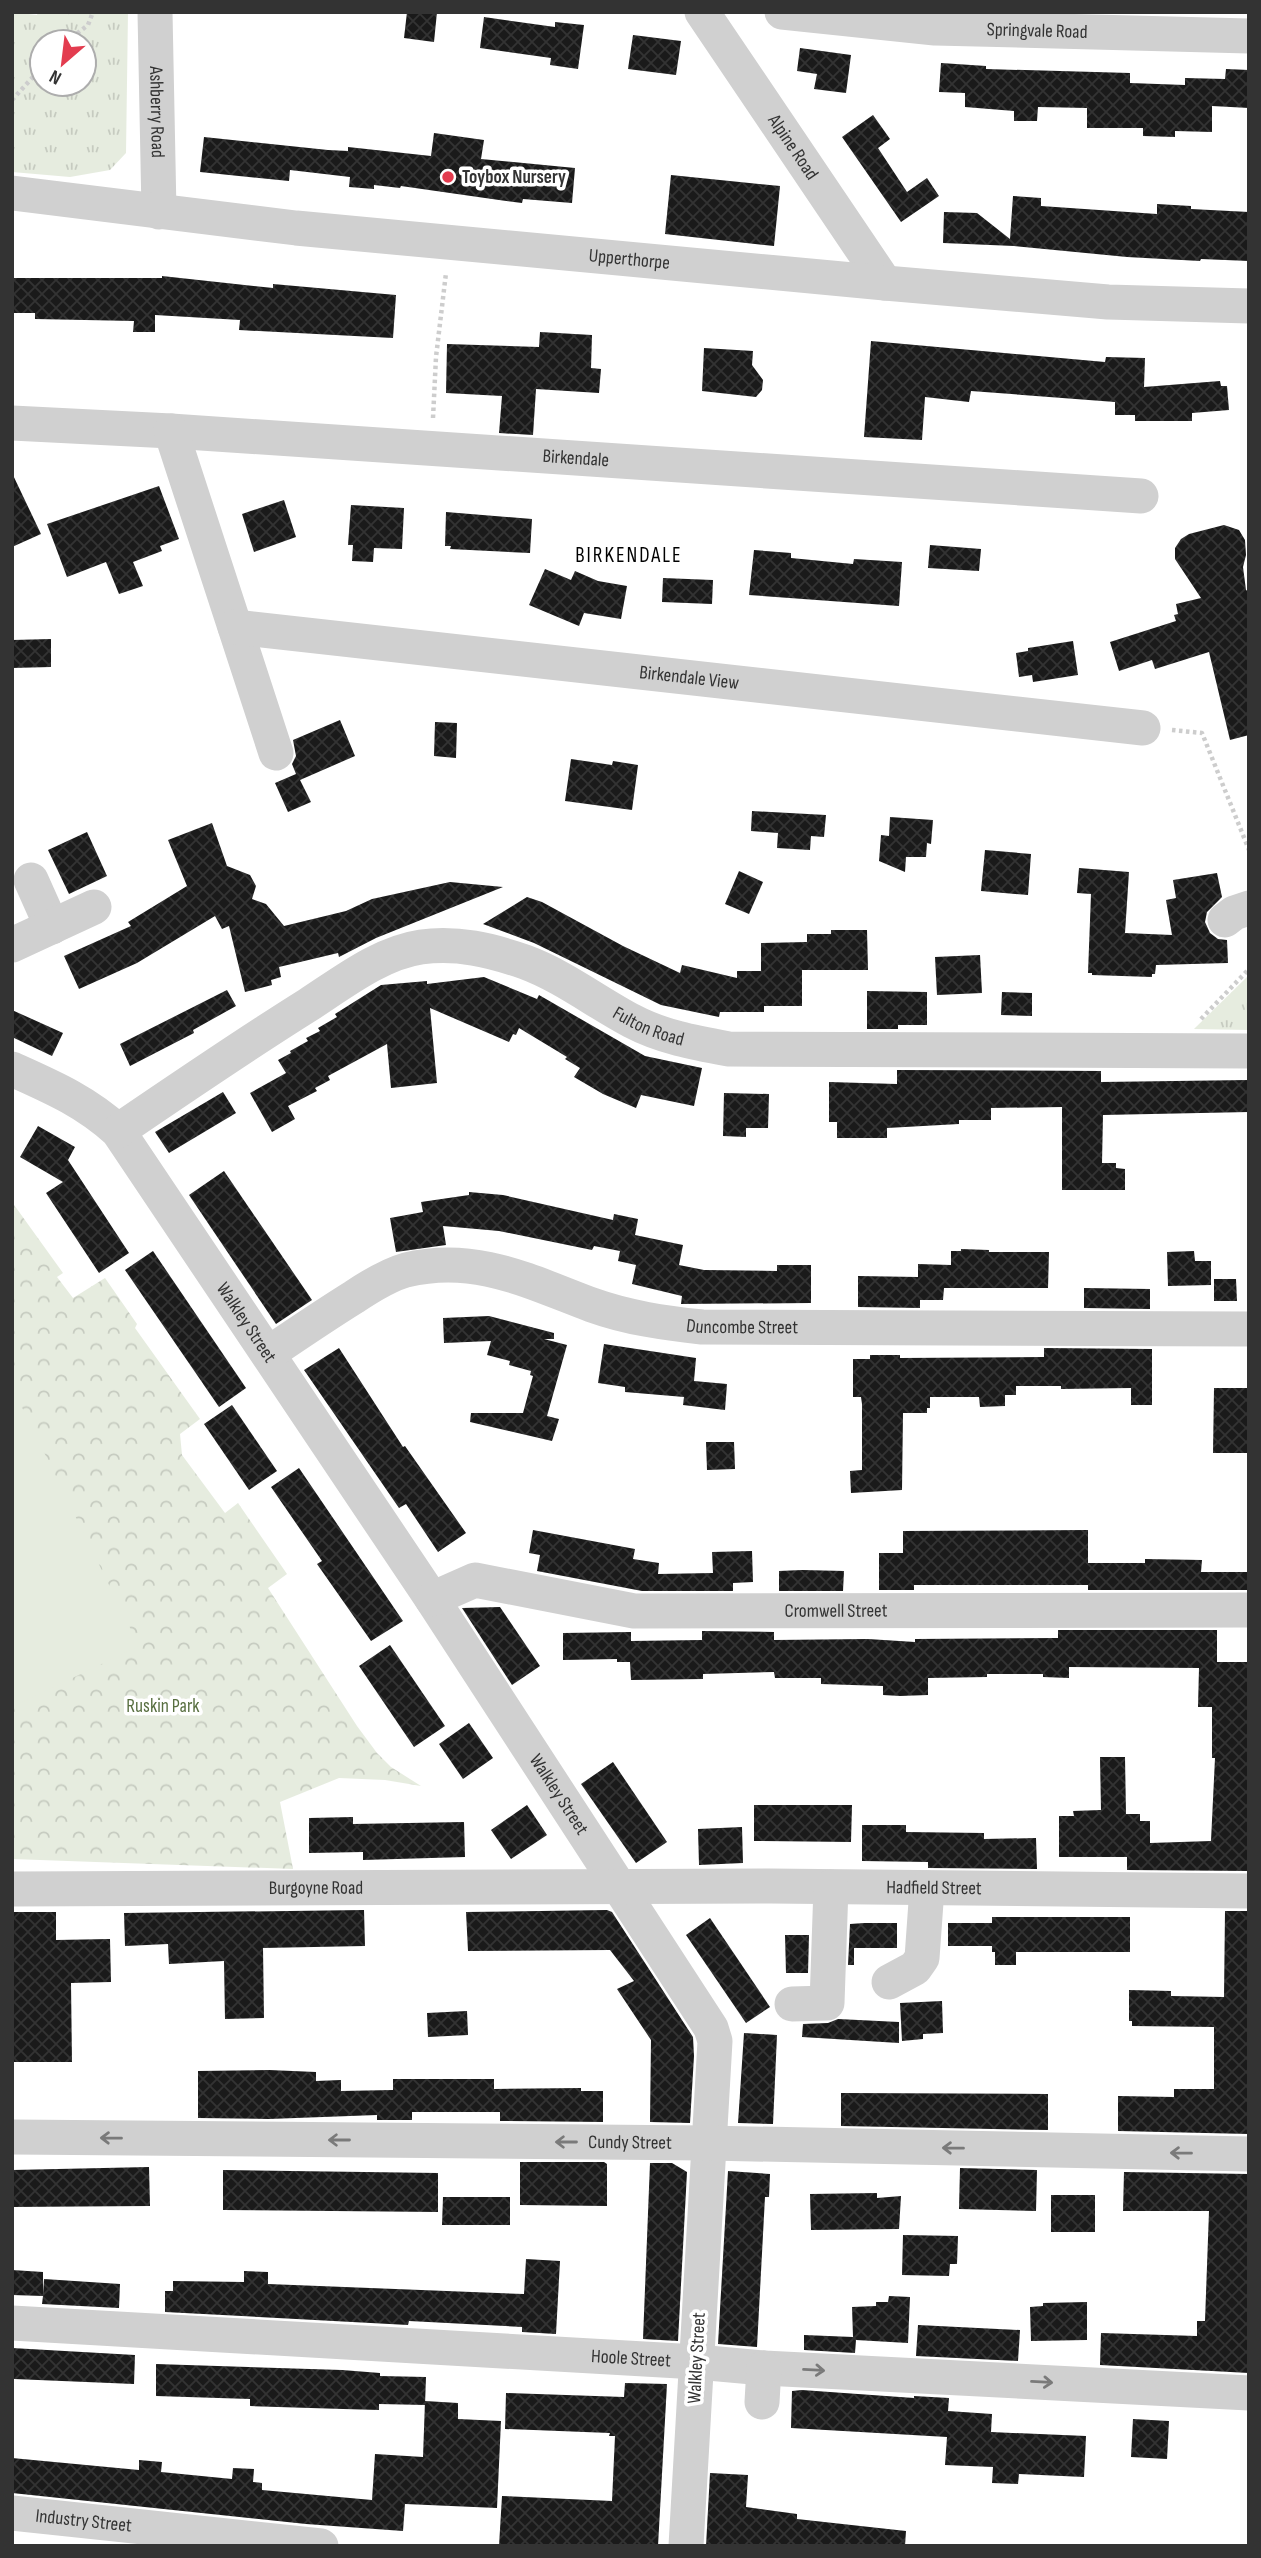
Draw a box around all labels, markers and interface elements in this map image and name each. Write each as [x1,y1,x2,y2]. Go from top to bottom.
street label: Springvale Road [986,18,1088,43]
north arrow [28,28,98,98]
text: N [46,64,66,89]
street label: Ashberry Road [145,65,169,158]
street label: Alpine Road [762,109,823,184]
place label: Toybox Nursery [462,166,566,189]
marker: Toybox Nursery [440,169,456,185]
street label: Upperthorpe [588,244,671,274]
street label: Birkendale [542,444,610,472]
district label: BIRKENDALE [575,543,683,568]
street label: Birkendale View [638,661,741,695]
street label: Fulton Road [609,1001,686,1051]
street label: Walkley Street [211,1278,282,1367]
street label: Duncombe Street [685,1314,798,1339]
street label: Cromwell Street [785,1599,888,1622]
park label: Ruskin Park [126,1695,200,1718]
street label: Walkley Street [524,1750,594,1839]
street label: Burgoyne Road [269,1876,363,1899]
street label: Hadfield Street [886,1876,982,1900]
street label: Cundy Street [588,2130,672,2154]
one-way arrow [100,2131,123,2145]
one-way arrow [327,2133,350,2147]
one-way arrow [555,2135,578,2149]
one-way arrow [942,2141,965,2155]
one-way arrow [1169,2146,1192,2159]
street label: Walkley Street [683,2312,711,2404]
street label: Hoole Street [591,2344,672,2372]
one-way arrow [803,2364,826,2377]
one-way arrow [1030,2376,1052,2389]
street label: Industry Street [34,2504,133,2537]

